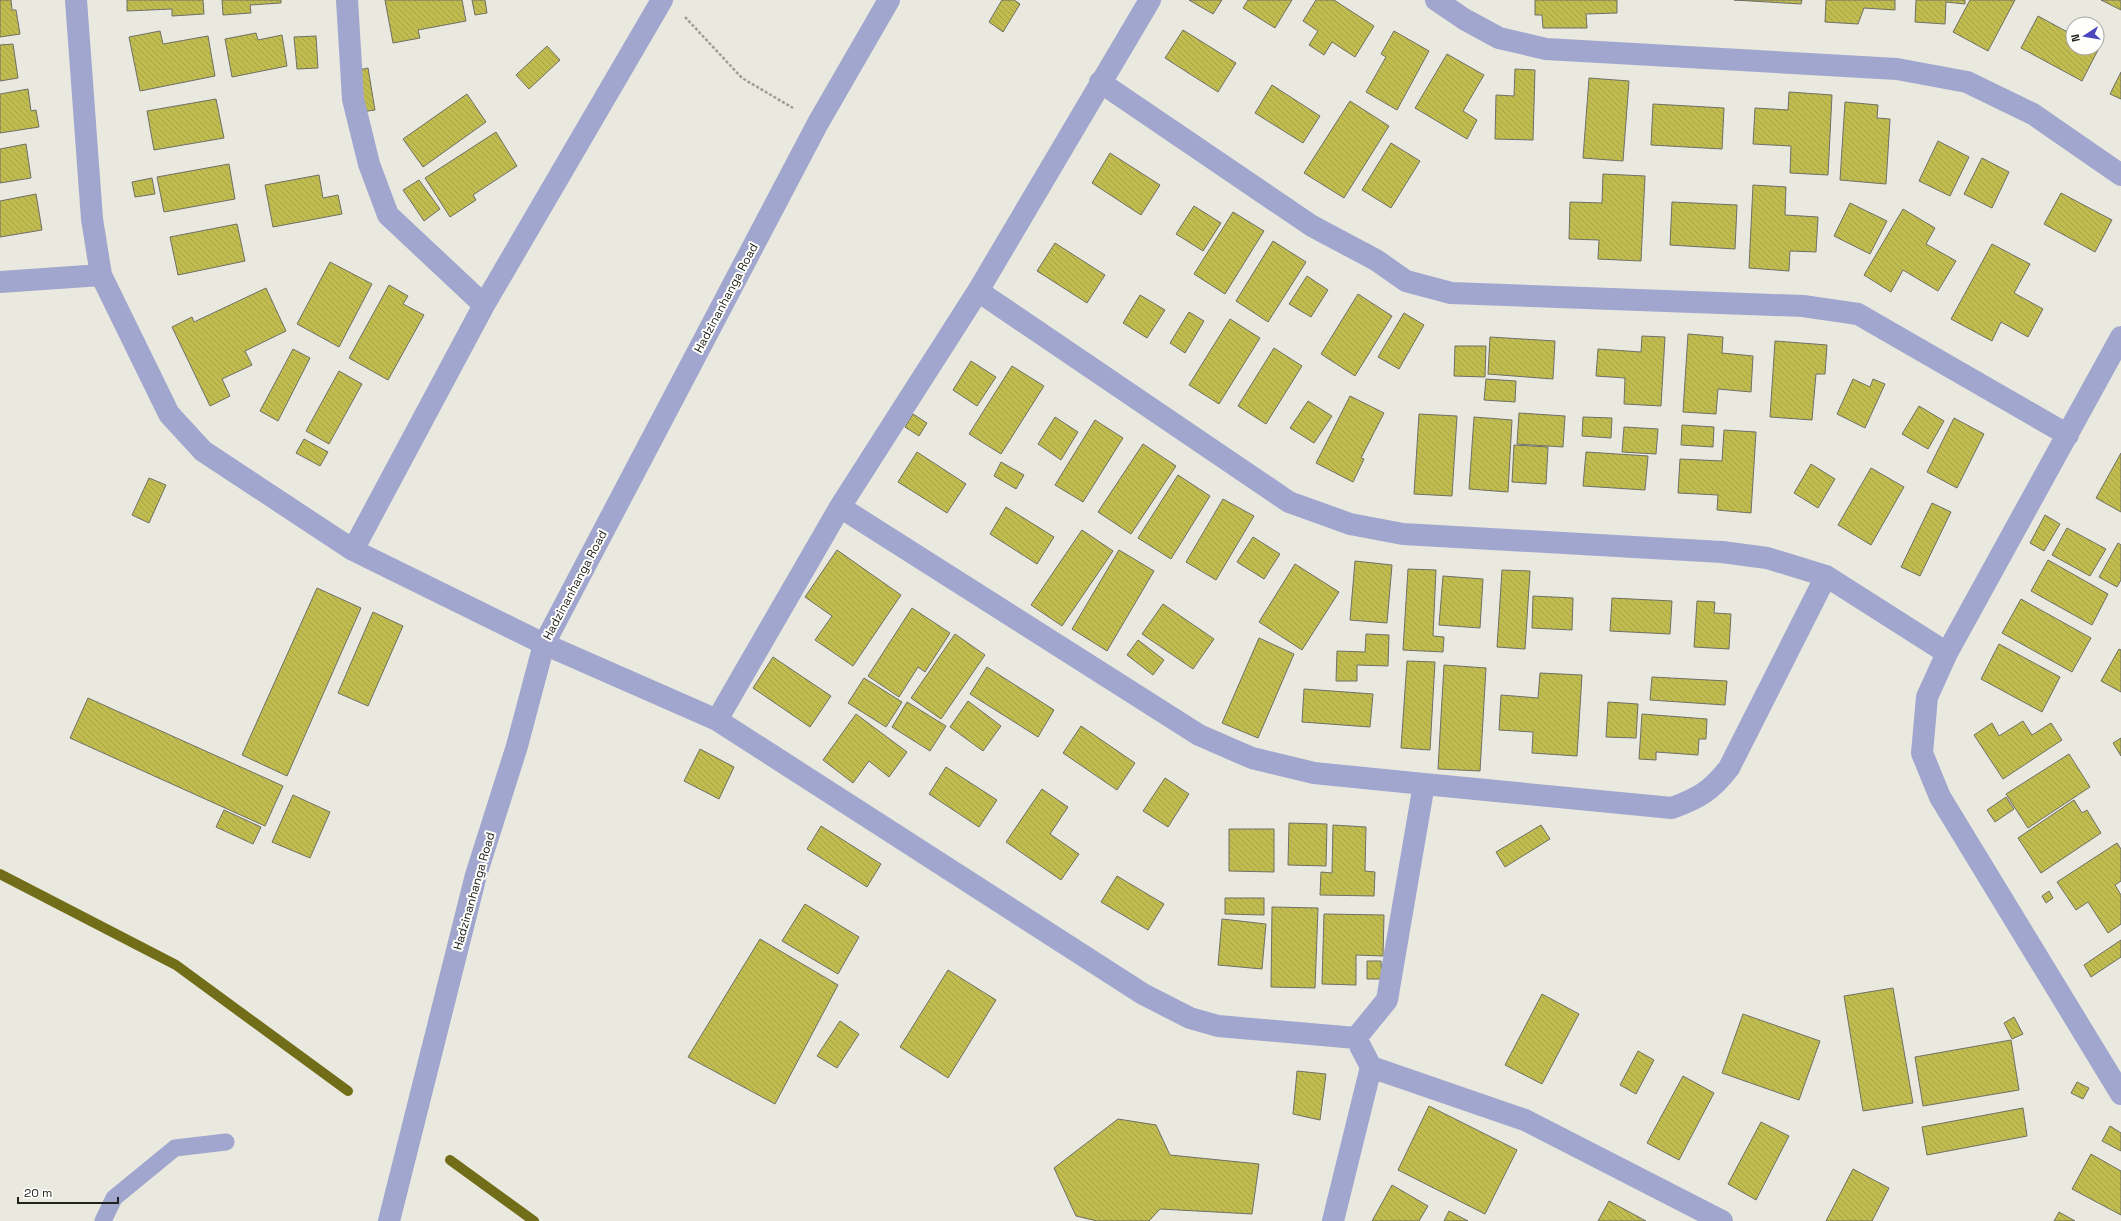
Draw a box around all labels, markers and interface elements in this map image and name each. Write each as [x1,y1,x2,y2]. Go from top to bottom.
north arrow [2065,16,2105,56]
text: N [2068,33,2083,43]
street label: Hadzinanhanga Road [690,240,762,356]
street label: Hadzinanhanga Road [539,527,611,643]
street label: Hadzinanhanga Road [450,830,498,952]
scale bar [18,1179,118,1205]
text: 20 m [24,1185,52,1201]

